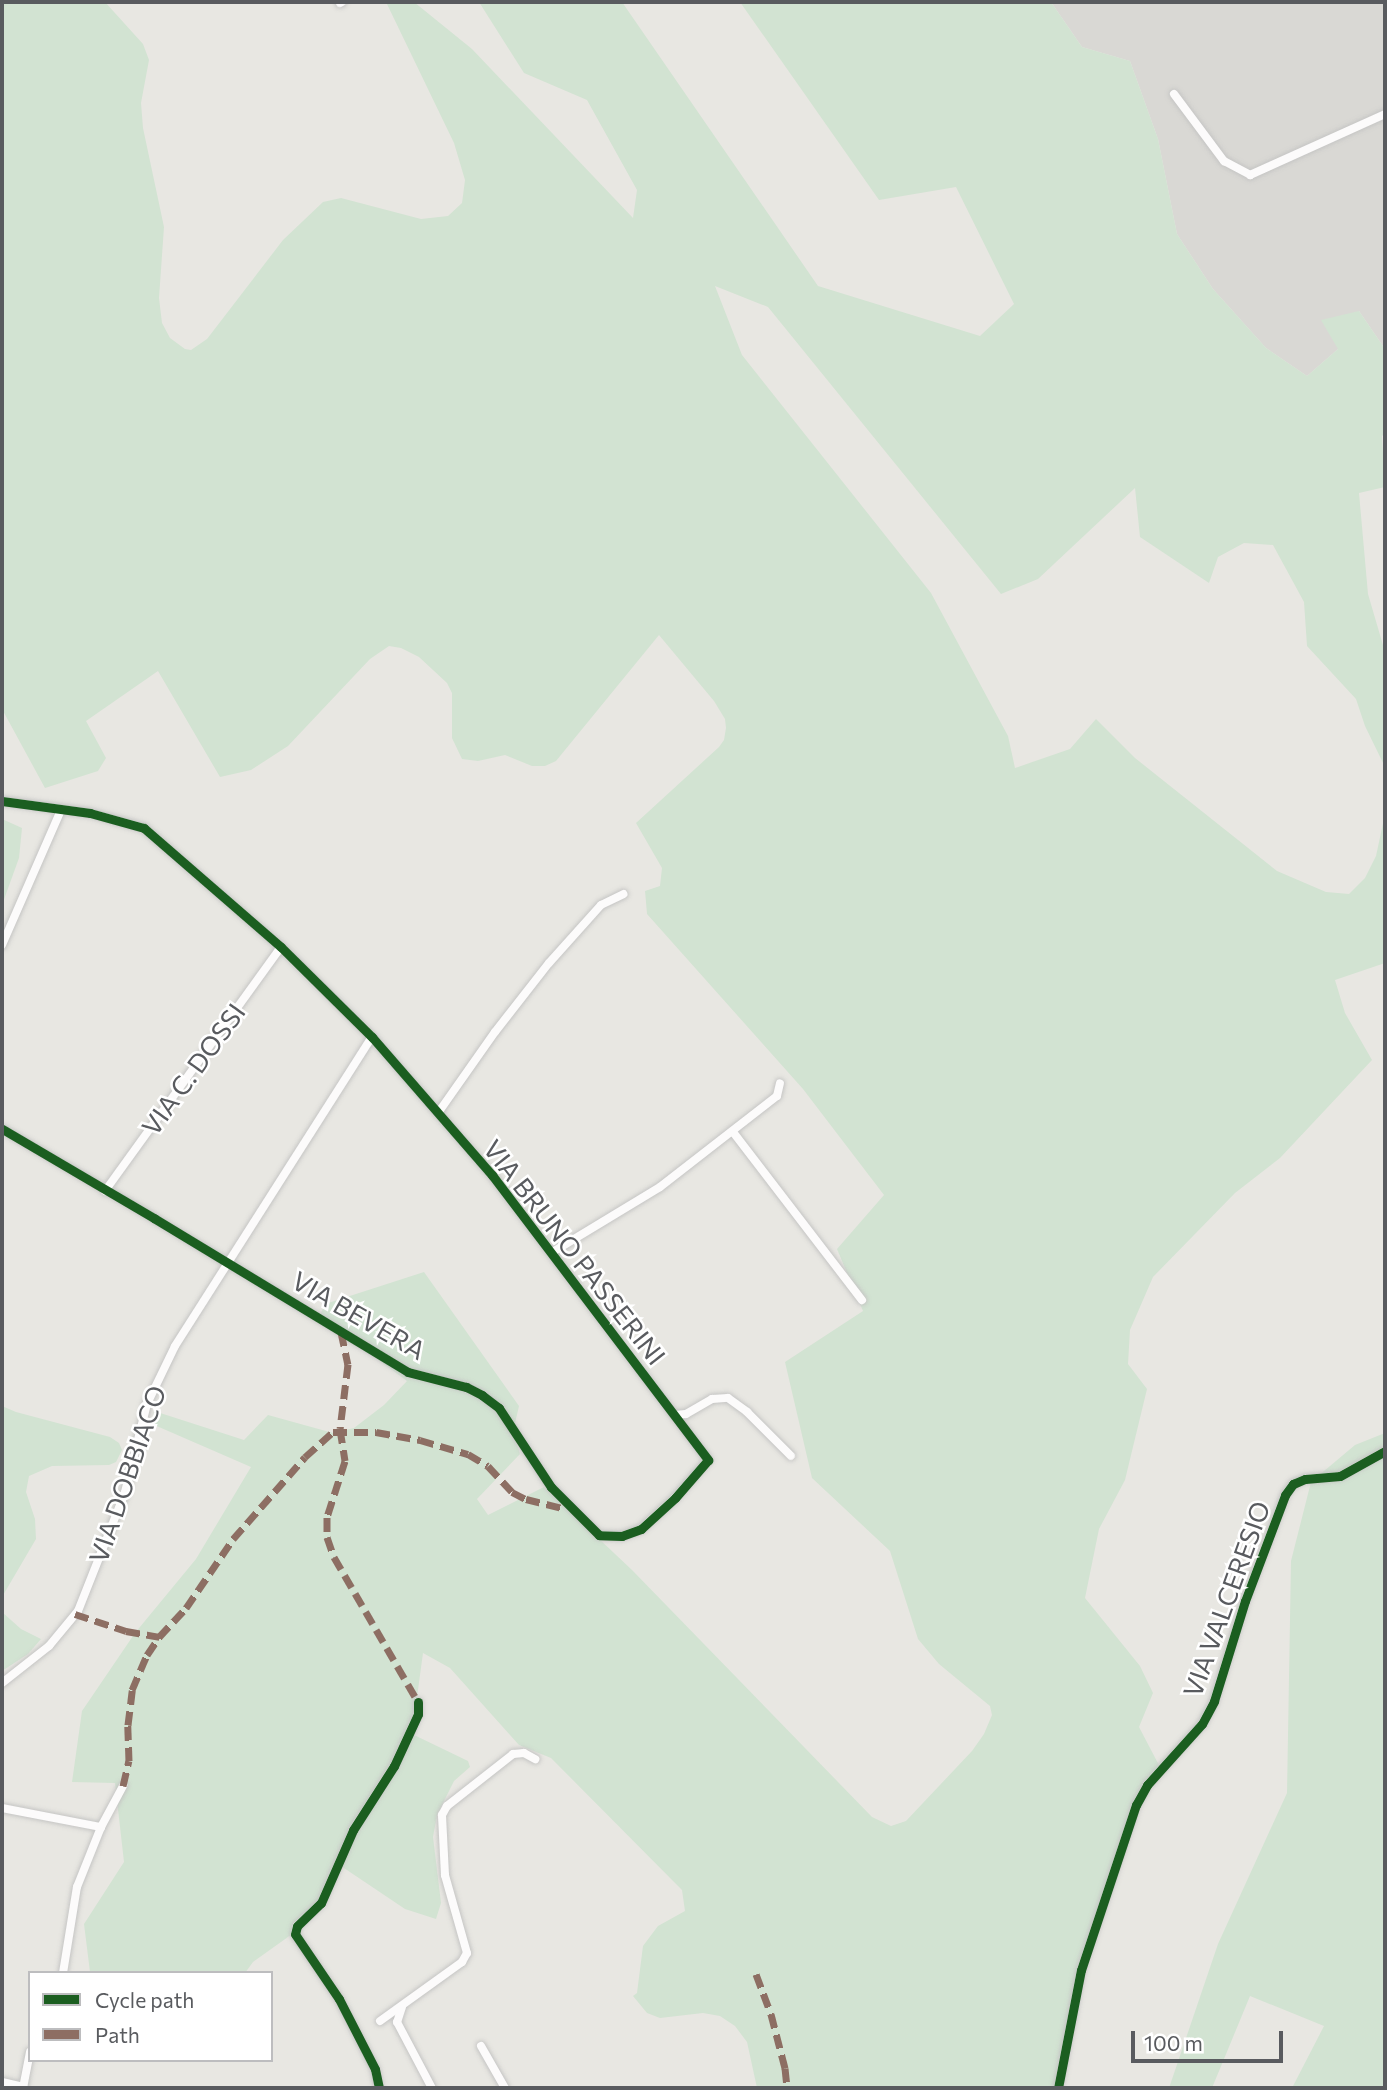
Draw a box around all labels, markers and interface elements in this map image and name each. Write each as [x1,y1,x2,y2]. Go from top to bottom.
street label: VIA C. DOSSI [135,997,251,1141]
street label: VIA BRUNO PASSERINI [477,1133,673,1371]
street label: VIA BEVERA [287,1264,431,1366]
street label: VIA DOBBIACO [82,1381,172,1567]
street label: VIA VALCERESIO [1176,1497,1276,1701]
legend [28,1971,273,2062]
text: Cycle path [95,1987,194,2012]
scale bar [1135,2016,1287,2060]
text: Path [95,2022,140,2047]
text: 100 m [1144,2030,1203,2055]

